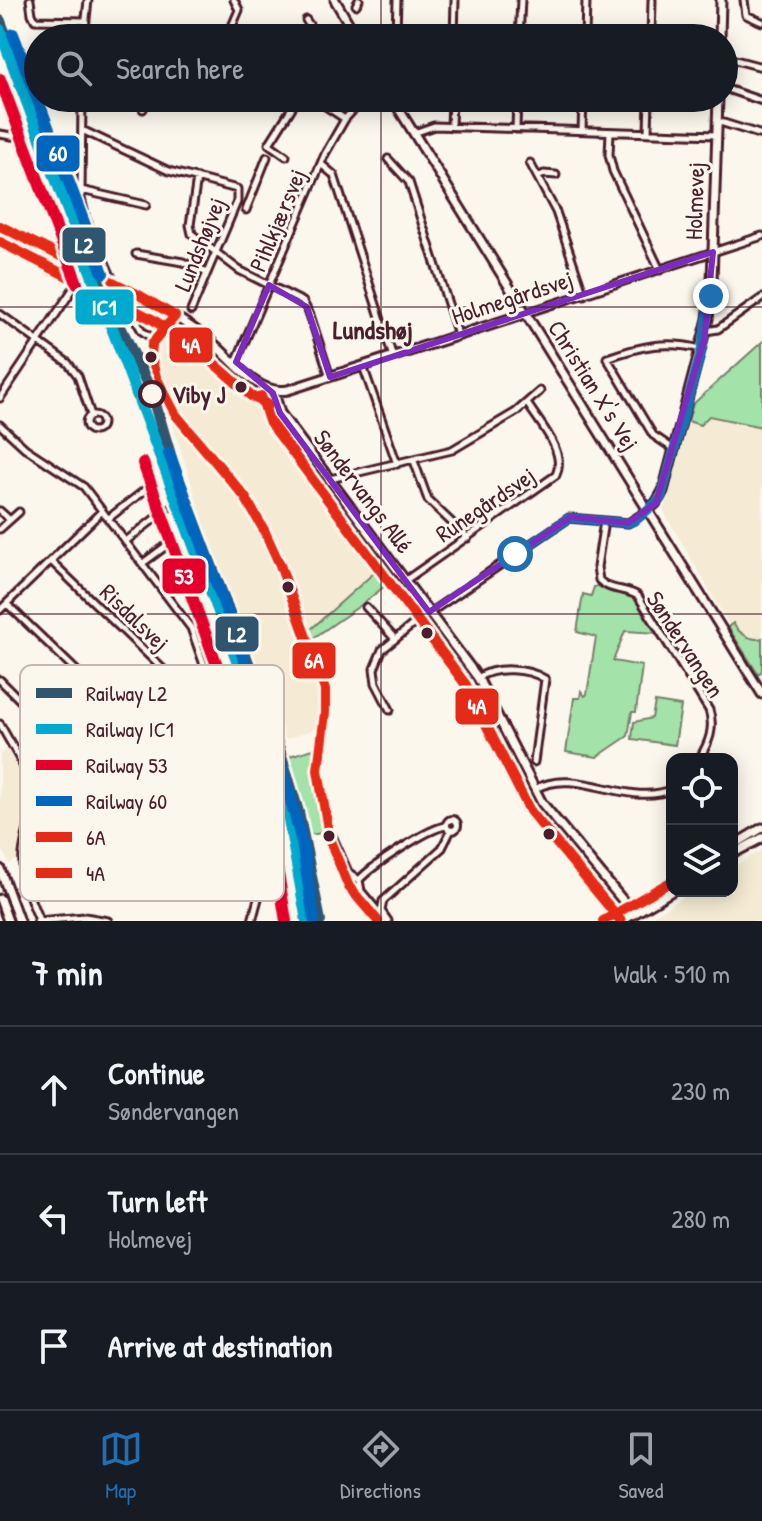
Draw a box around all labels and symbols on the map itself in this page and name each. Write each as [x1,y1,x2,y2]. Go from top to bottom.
line badge: 60 [35,134,81,173]
text: 60 [49,138,67,168]
street label: Holmevej [677,161,711,241]
street label: Pihlkjærsvej [241,164,313,276]
street label: Lundshøjvej [166,192,232,296]
line badge: L2 [61,226,107,264]
text: L2 [75,230,94,260]
street label: Holmegårdsvej [447,262,577,332]
route end [693,278,729,314]
line badge: IC1 [74,288,135,326]
text: IC1 [91,292,117,322]
district label: Lundshøj [333,312,413,347]
street label: Christian X's Vej [541,314,647,456]
line badge: 4A [168,326,214,364]
text: 4A [182,330,201,360]
unlabelled marker [143,349,159,365]
place label: Viby J [172,378,225,411]
unlabelled marker [233,379,249,395]
marker: Viby J [139,381,165,407]
street label: Søndervangs Allé [307,423,421,560]
street label: Runegårdsvej [429,459,541,549]
route start [497,536,533,572]
line badge: 53 [161,557,207,595]
text: 53 [174,561,194,591]
street label: Risdalsvej [93,576,177,658]
unlabelled marker [280,579,296,595]
street label: Søndervangen [640,585,732,703]
line badge: L2 [214,615,260,653]
text: L2 [228,619,247,649]
unlabelled marker [419,625,435,641]
line badge: 6A [291,641,337,680]
text: 6A [304,645,324,675]
legend [20,665,284,901]
text: Railway L2 [86,678,168,708]
line badge: 4A [454,687,500,726]
text: 4A [468,691,487,721]
text: Railway IC1 [86,714,174,744]
text: Railway 53 [86,750,168,780]
text: Railway 60 [86,786,167,816]
text: 6A [86,822,106,852]
unlabelled marker [541,826,557,842]
unlabelled marker [321,828,337,844]
text: 4A [86,858,105,888]

